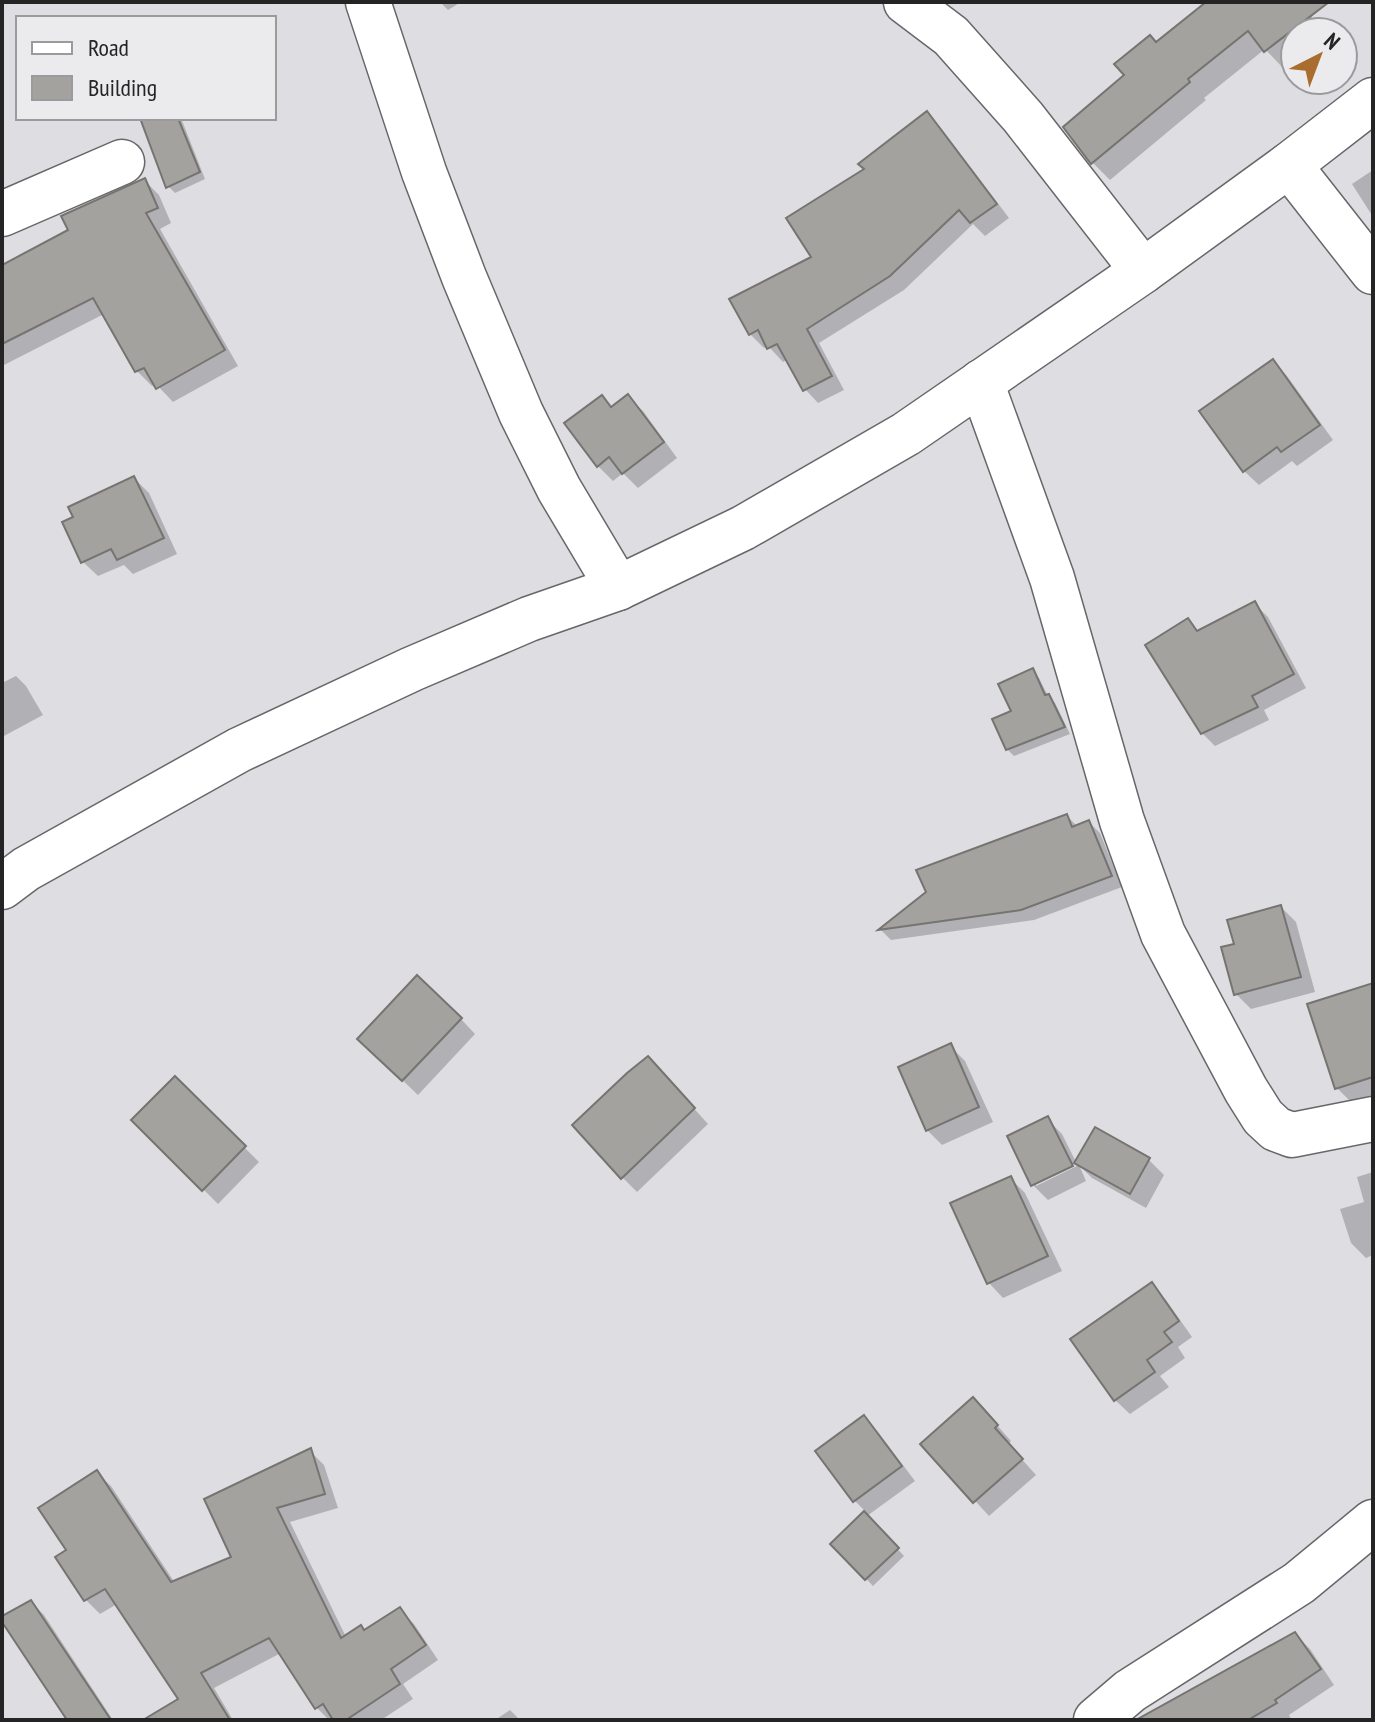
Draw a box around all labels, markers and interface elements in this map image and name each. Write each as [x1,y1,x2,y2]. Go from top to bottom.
legend [16,16,276,120]
north arrow [1279,16,1359,96]
text: N [1319,27,1346,56]
text: Road [88,32,129,63]
text: Building [88,72,157,103]

